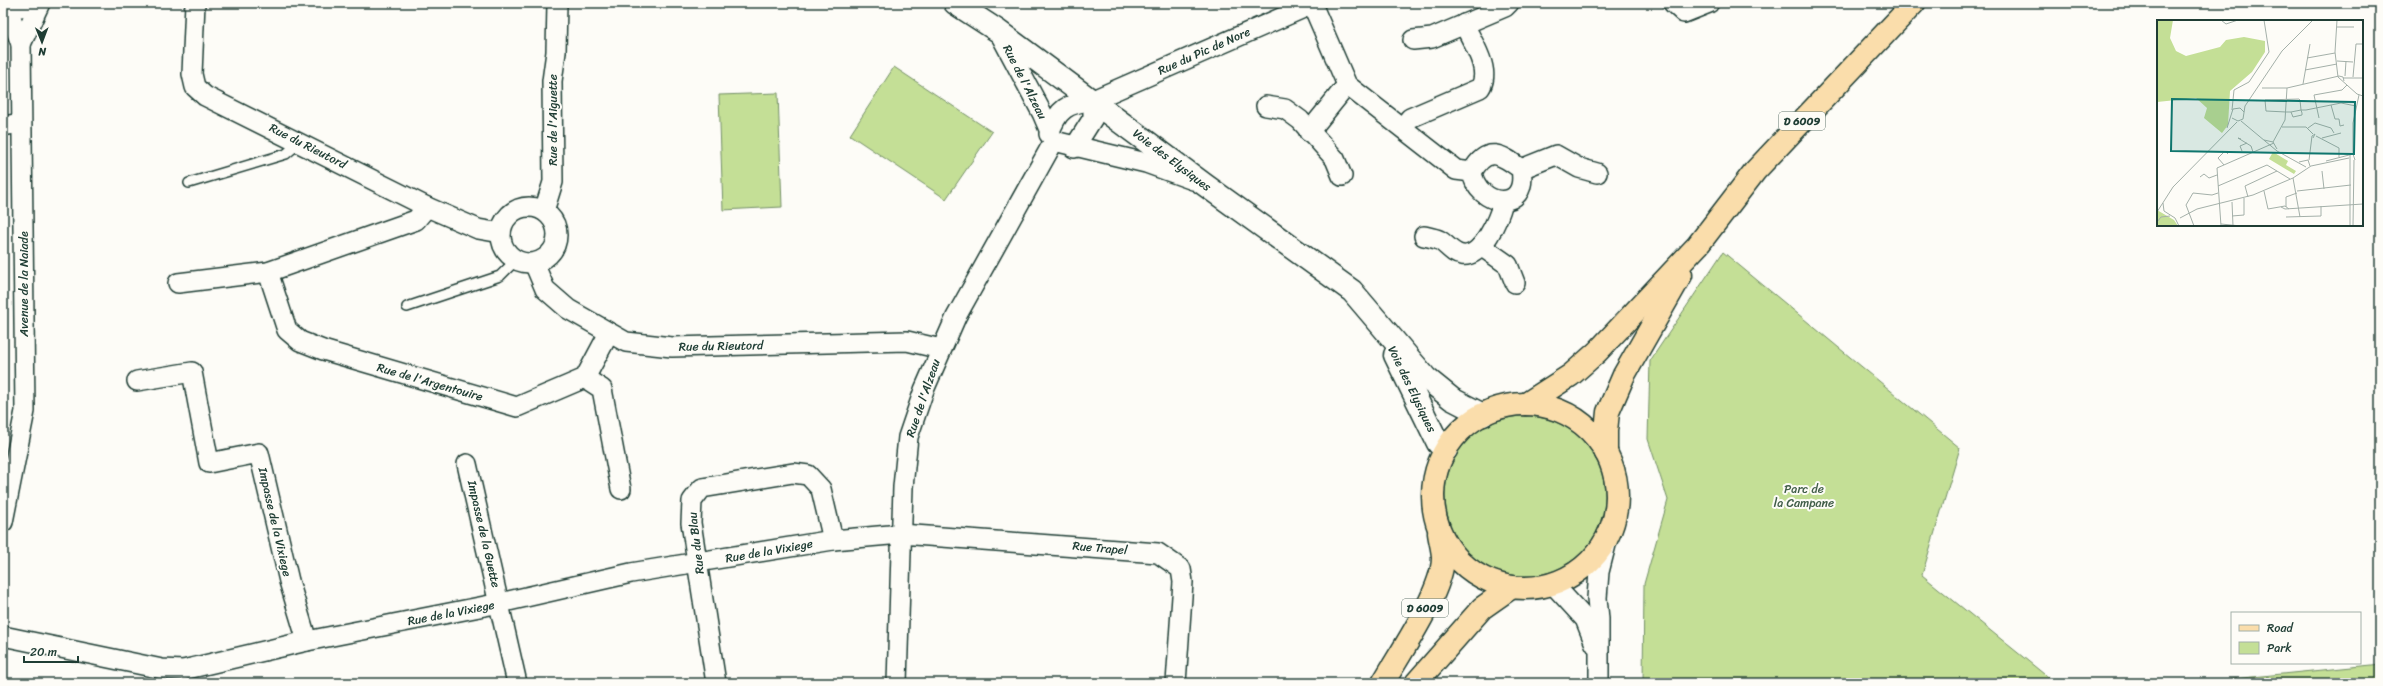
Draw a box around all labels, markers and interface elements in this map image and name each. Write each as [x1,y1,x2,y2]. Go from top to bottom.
inset map [2157,20,2363,226]
street label: Rue du Pic de Nore [1154,21,1254,81]
north arrow [22,22,62,62]
street label: Rue de l'Alzeau [997,41,1054,124]
text: N [38,42,47,61]
street label: Rue de l'Aiguette [542,74,564,166]
road number: D 6009 [1779,112,1825,130]
street label: Rue du Rieutord [265,117,351,175]
street label: Voie des Elysiques [1128,123,1217,197]
street label: Avenue de la Naiade [13,231,35,338]
street label: Rue du Rieutord [678,334,764,358]
street label: Voie des Elysiques [1381,342,1443,437]
street label: Rue de l'Alzeau [899,355,947,440]
street label: Rue de l'Argentouire [374,356,486,408]
street label: Impasse de la Vixiege [252,464,298,579]
street label: Impasse de la Guette [461,477,507,590]
park label: Parc de la Campane [1774,478,1834,514]
street label: Rue du Blau [681,510,711,575]
street label: Rue de la Vixiege [724,532,814,570]
street label: Rue Trapel [1072,535,1129,561]
street label: Rue de la Vixiege [406,594,496,632]
road number: D 6009 [1402,599,1448,617]
legend [2231,612,2361,664]
text: Road [2267,617,2294,639]
text: Park [2267,637,2292,659]
scale bar [24,638,78,664]
text: 20 m [30,641,57,663]

